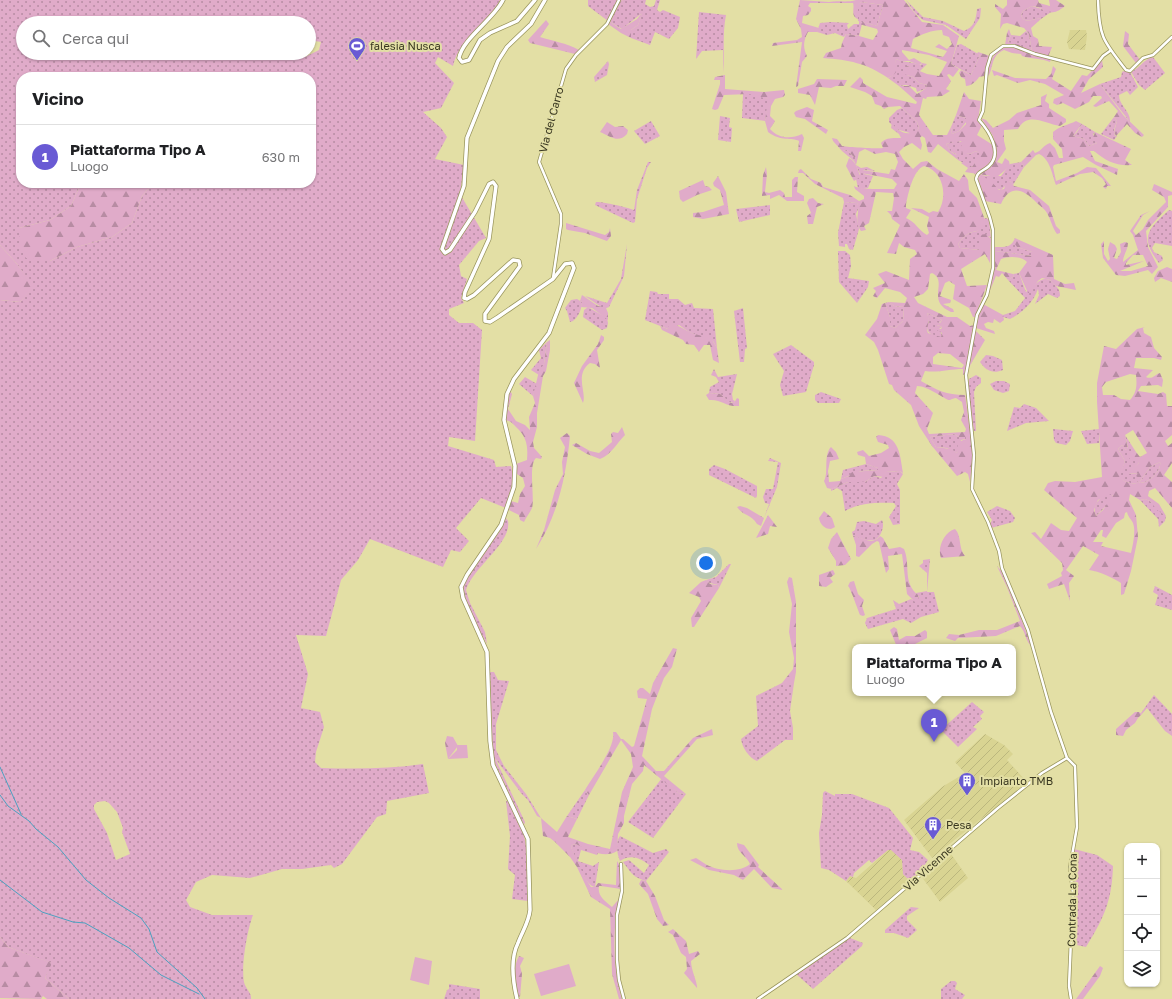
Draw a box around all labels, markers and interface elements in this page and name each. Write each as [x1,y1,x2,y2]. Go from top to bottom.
search box [16,16,316,60]
icon: search [30,27,52,49]
text: Cerca qui [62,29,129,47]
sports icon: falesia Nusca [347,36,367,61]
place label: falesia Nusca [370,39,441,52]
street label: Via del Carro [536,85,566,154]
text: Vicino [32,88,84,109]
text: Piattaforma Tipo A [70,140,206,158]
text: 1 [42,149,48,165]
text: 630 m [262,149,300,165]
text: Luogo [70,158,109,174]
your location [696,553,716,573]
popup [852,644,1016,696]
text: Piattaforma Tipo A [866,653,1002,671]
text: Luogo [866,671,905,687]
pin: 1 [921,709,947,742]
building icon: Impianto TMB [957,771,977,796]
place label: Impianto TMB [980,774,1053,787]
building icon: Pesa [923,815,943,840]
place label: Pesa [946,818,972,831]
street label: Via Vicenne [900,842,955,893]
map controls [1124,843,1160,987]
button: + [1124,843,1160,879]
street label: Contrada La Cona [1064,853,1079,947]
button: − [1124,879,1160,915]
button: locate [1124,915,1160,951]
button: layers [1124,951,1160,987]

